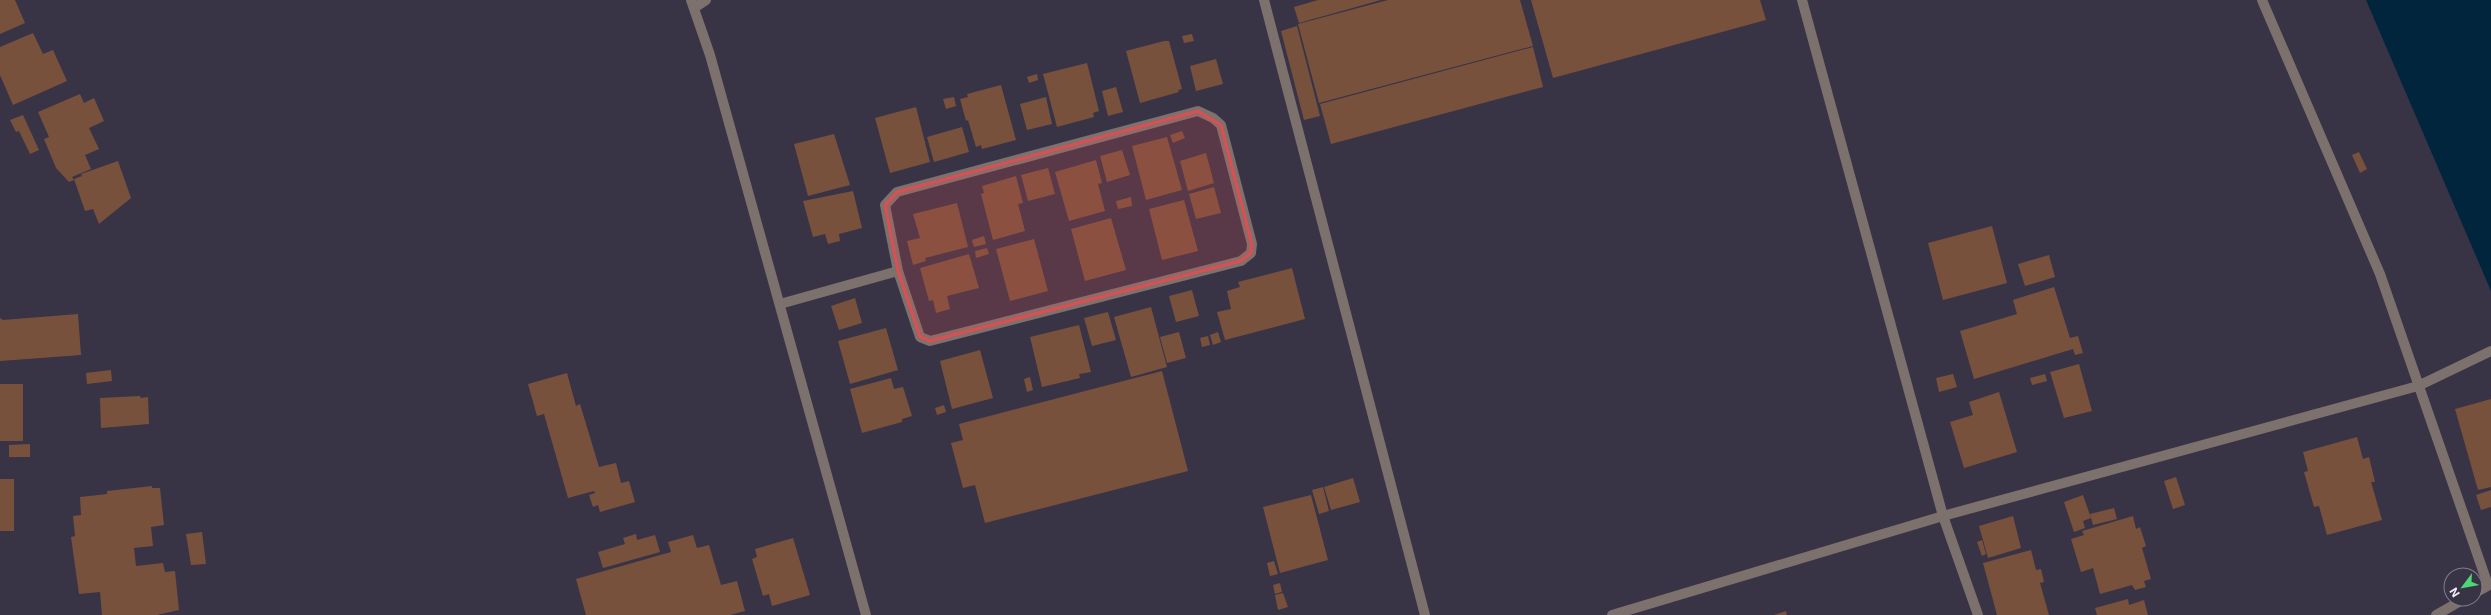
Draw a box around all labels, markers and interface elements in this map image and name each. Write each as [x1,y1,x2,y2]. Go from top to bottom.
north arrow [2443,567,2483,607]
text: N [2446,585,2463,600]

